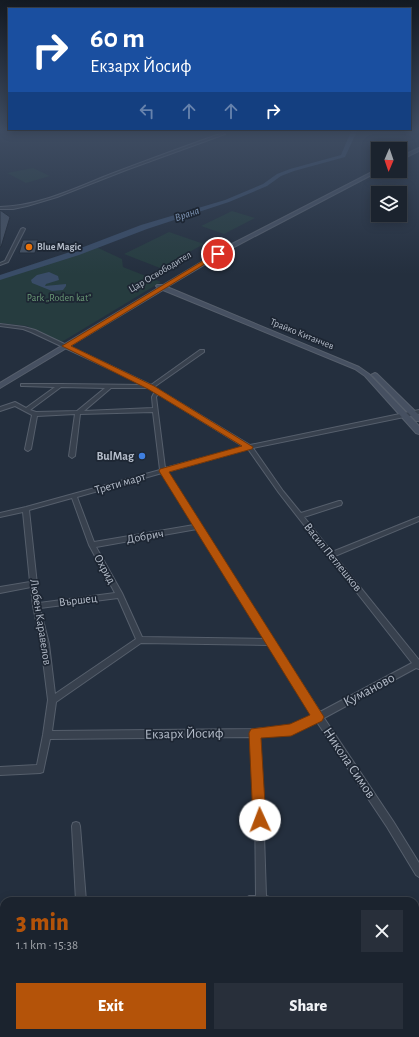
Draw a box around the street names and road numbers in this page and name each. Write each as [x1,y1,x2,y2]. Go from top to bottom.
street label: Цар Освободител [127,249,193,295]
street label: Трайко Китанчев [269,317,336,351]
street label: Трети март [93,470,147,496]
street label: Васил Петлешков [302,520,364,594]
street label: Добрич [126,527,164,545]
street label: Охрид [92,552,118,586]
street label: Любен Каравелов [28,578,54,666]
street label: Вършец [58,592,98,608]
street label: Куманово [341,671,397,709]
street label: Екзарх Йосиф [144,725,224,742]
street label: Никола Симов [320,725,378,801]

